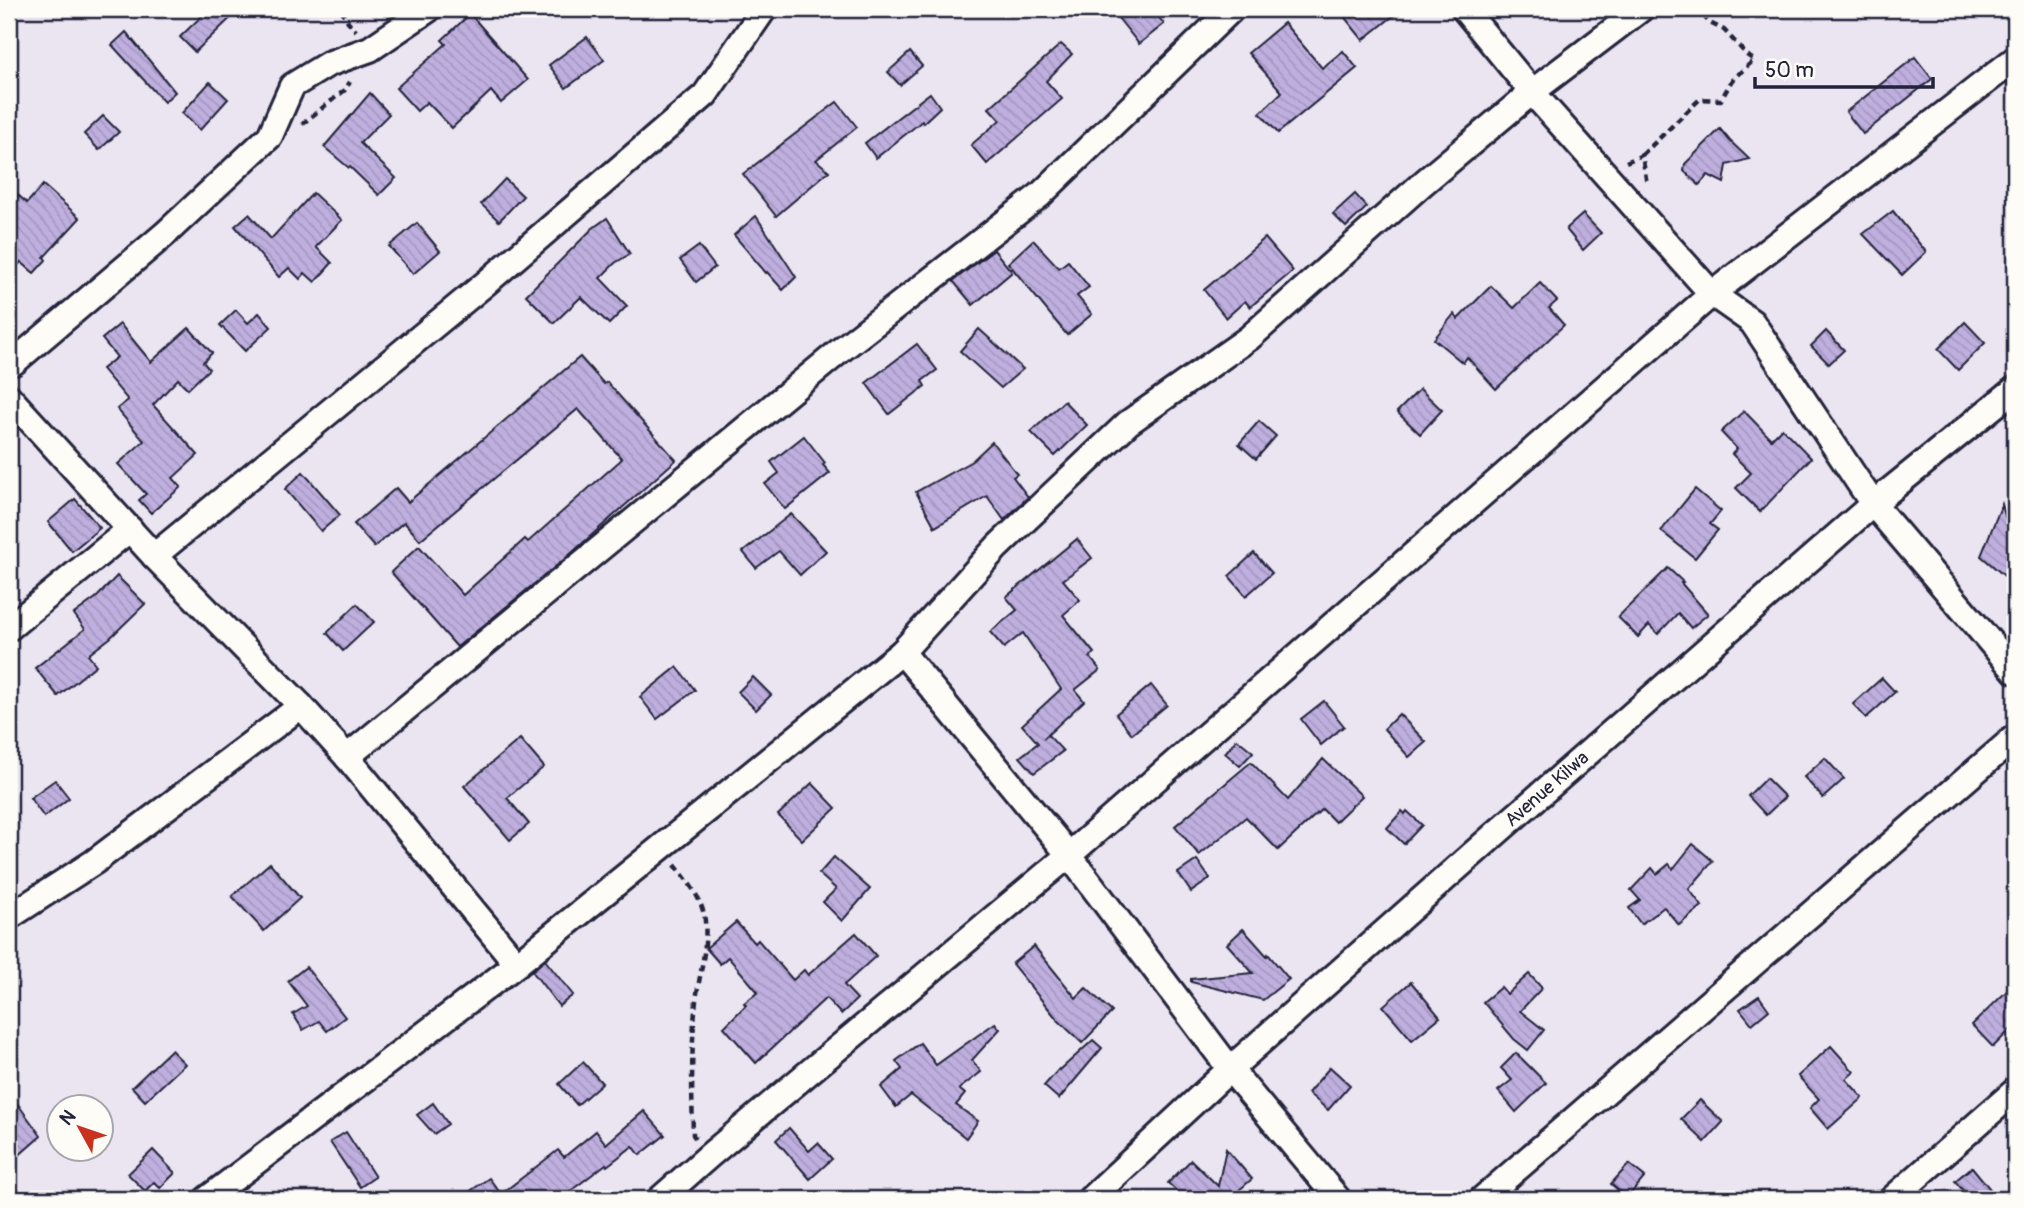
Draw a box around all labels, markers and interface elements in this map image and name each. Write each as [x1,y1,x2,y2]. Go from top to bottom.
scale bar [1755,46,1933,90]
text: 50 m [1765,57,1814,84]
street label: Avenue Kilwa [1500,746,1594,832]
north arrow [46,1092,116,1162]
text: N [54,1105,81,1130]

